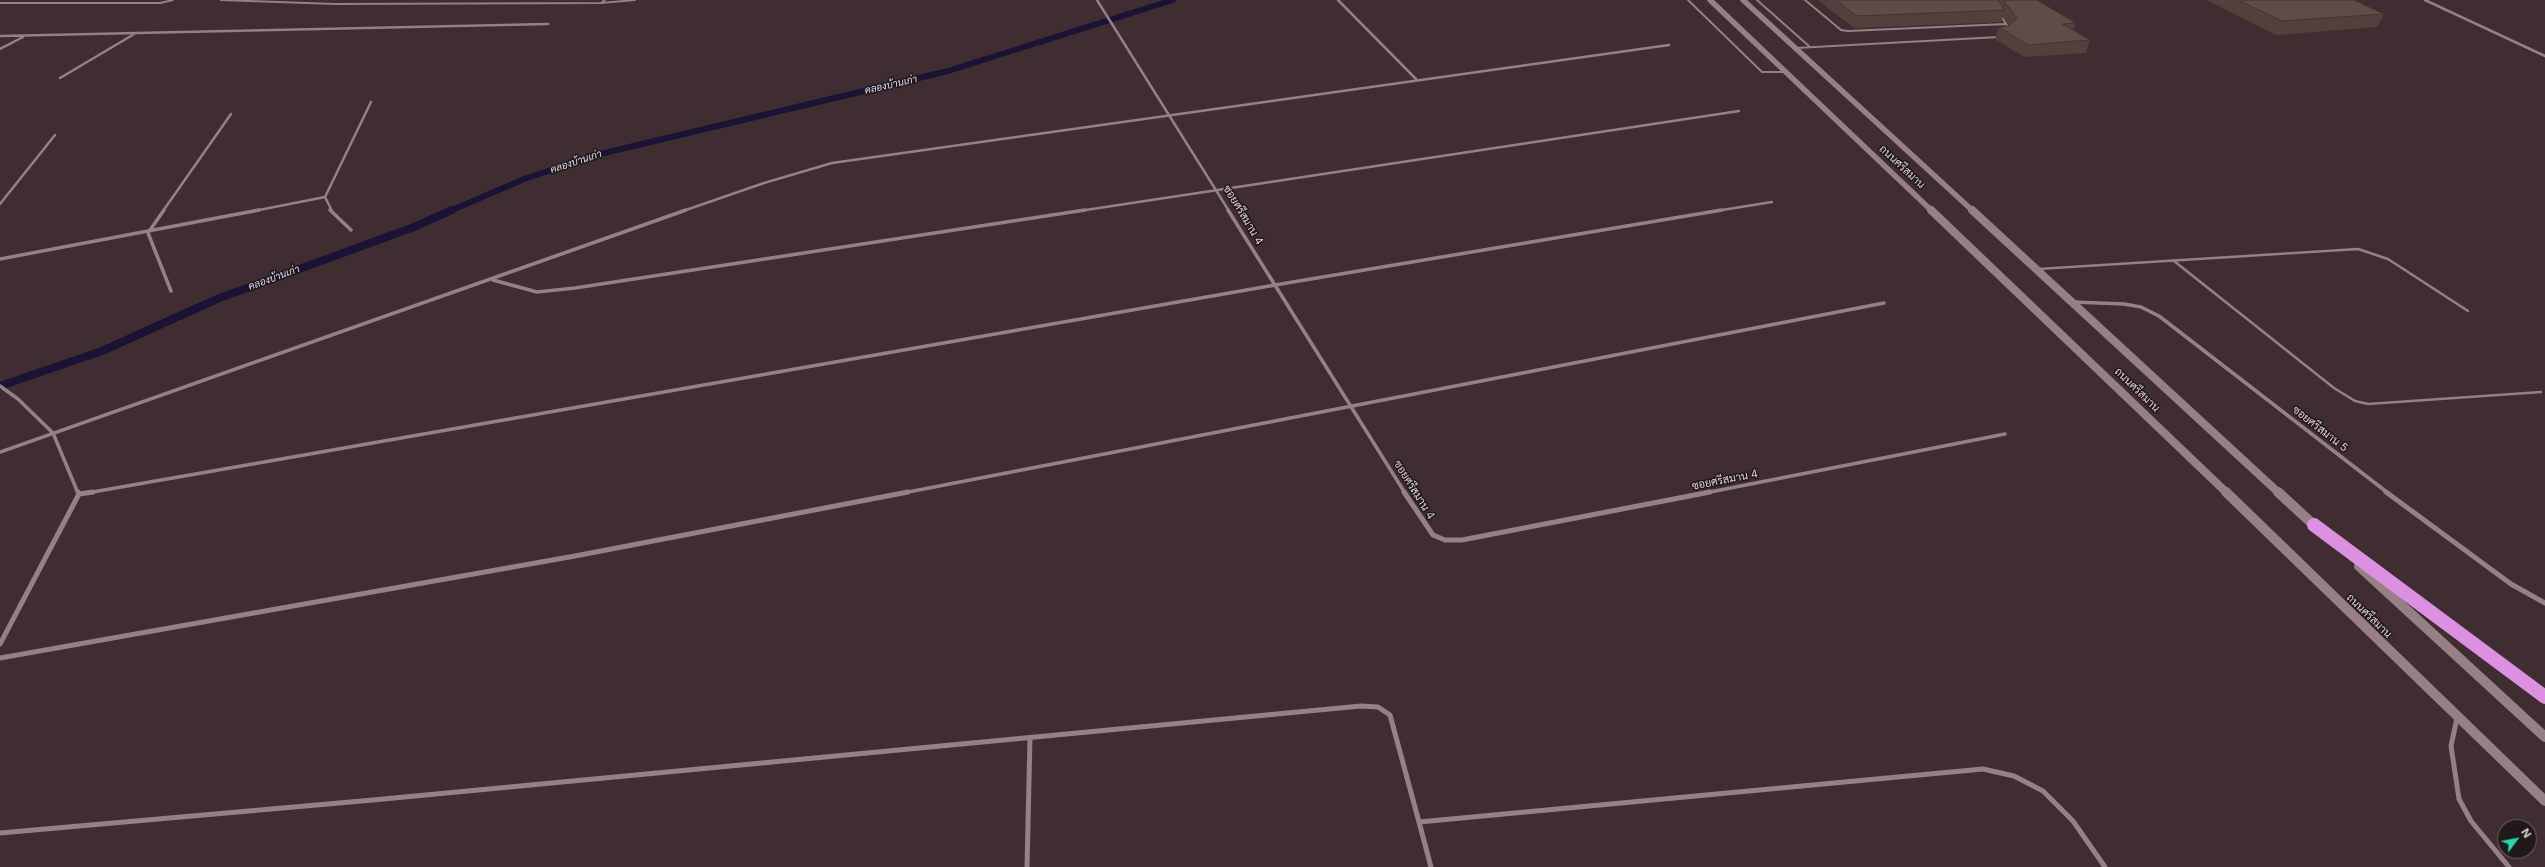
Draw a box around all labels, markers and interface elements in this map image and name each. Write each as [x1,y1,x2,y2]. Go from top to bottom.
water label: คลองบ้านเก่า [864,73,918,97]
street label: ถนนศรีสมาน [1876,142,1928,192]
water label: คลองบ้านเก่า [549,148,603,176]
street label: ซอยศรีสมาน 4 [1220,183,1266,247]
water label: คลองบ้านเก่า [247,263,301,293]
street label: ถนนศรีสมาน [2112,365,2162,415]
street label: ซอยศรีสมาน 5 [2290,403,2350,455]
street label: ซอยศรีสมาน 4 [1391,458,1437,522]
street label: ซอยศรีสมาน 4 [1691,467,1759,493]
street label: ถนนศรีสมาน [2344,591,2394,641]
north arrow [2497,819,2537,859]
text: N [2518,826,2534,840]

